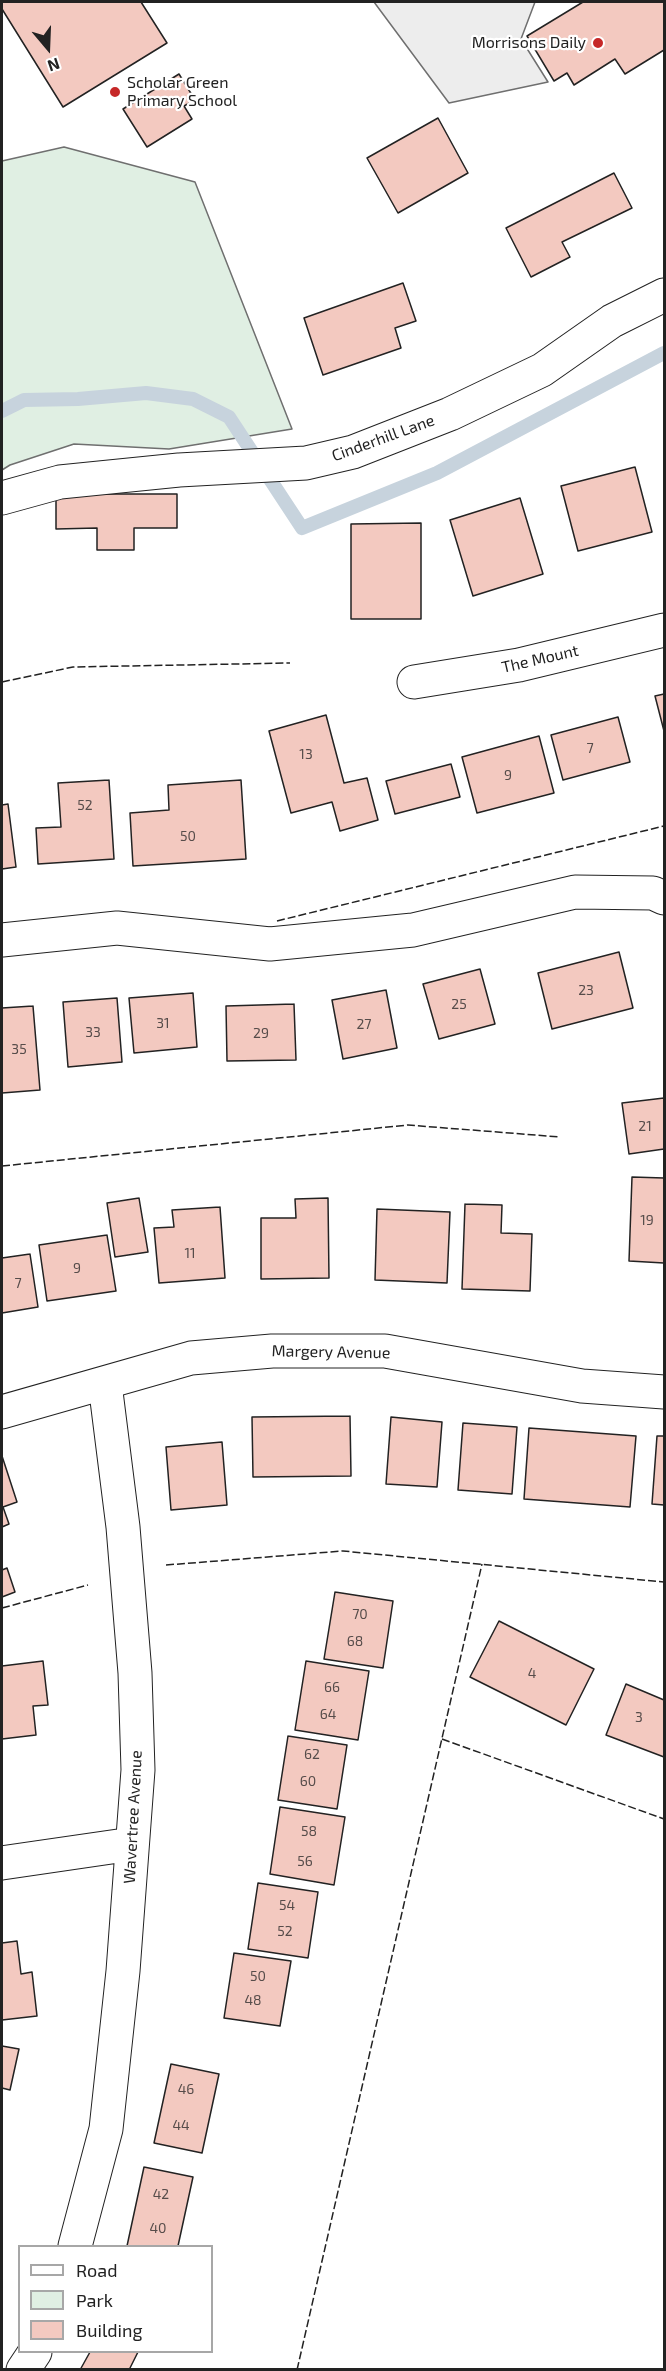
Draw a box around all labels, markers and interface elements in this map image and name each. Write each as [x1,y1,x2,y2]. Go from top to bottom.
north arrow [18,18,78,78]
place label: Morrisons Daily [472,33,586,53]
marker: Morrisons Daily [591,36,605,50]
text: N [45,55,63,76]
place label: Scholar Green Primary School [127,73,237,111]
marker: Scholar Green Primary School [108,85,122,99]
street label: Cinderhill Lane [329,411,437,465]
street label: The Mount [500,641,580,677]
house number: 7 [586,740,594,756]
house number: 13 [299,746,313,762]
house number: 9 [504,767,512,783]
house number: 52 [77,797,93,813]
house number: 50 [180,828,196,844]
house number: 23 [578,982,594,998]
house number: 25 [451,996,467,1012]
house number: 31 [156,1015,170,1031]
house number: 27 [356,1016,372,1032]
house number: 33 [85,1024,101,1040]
house number: 29 [253,1025,269,1041]
house number: 35 [11,1041,27,1057]
house number: 21 [638,1118,652,1134]
house number: 19 [640,1212,654,1228]
house number: 11 [184,1245,196,1261]
house number: 9 [73,1260,81,1276]
house number: 7 [14,1275,22,1291]
street label: Margery Avenue [271,1341,391,1363]
house number: 70 [352,1606,368,1622]
house number: 68 [347,1633,363,1649]
house number: 4 [528,1665,536,1681]
house number: 66 [324,1679,340,1695]
house number: 64 [320,1706,336,1722]
house number: 3 [635,1709,643,1725]
house number: 62 [304,1746,320,1762]
street label: Wavertree Avenue [120,1750,146,1884]
house number: 60 [300,1773,316,1789]
house number: 58 [301,1823,317,1839]
house number: 56 [297,1853,313,1869]
house number: 54 [279,1897,295,1913]
house number: 52 [277,1923,293,1939]
house number: 50 [250,1968,266,1984]
house number: 48 [244,1992,262,2008]
house number: 46 [178,2081,194,2097]
house number: 44 [172,2117,190,2133]
house number: 42 [153,2186,169,2202]
house number: 40 [149,2220,167,2236]
legend [18,2245,213,2353]
text: Road [76,2259,117,2281]
text: Park [76,2289,113,2311]
text: Building [76,2319,143,2341]

